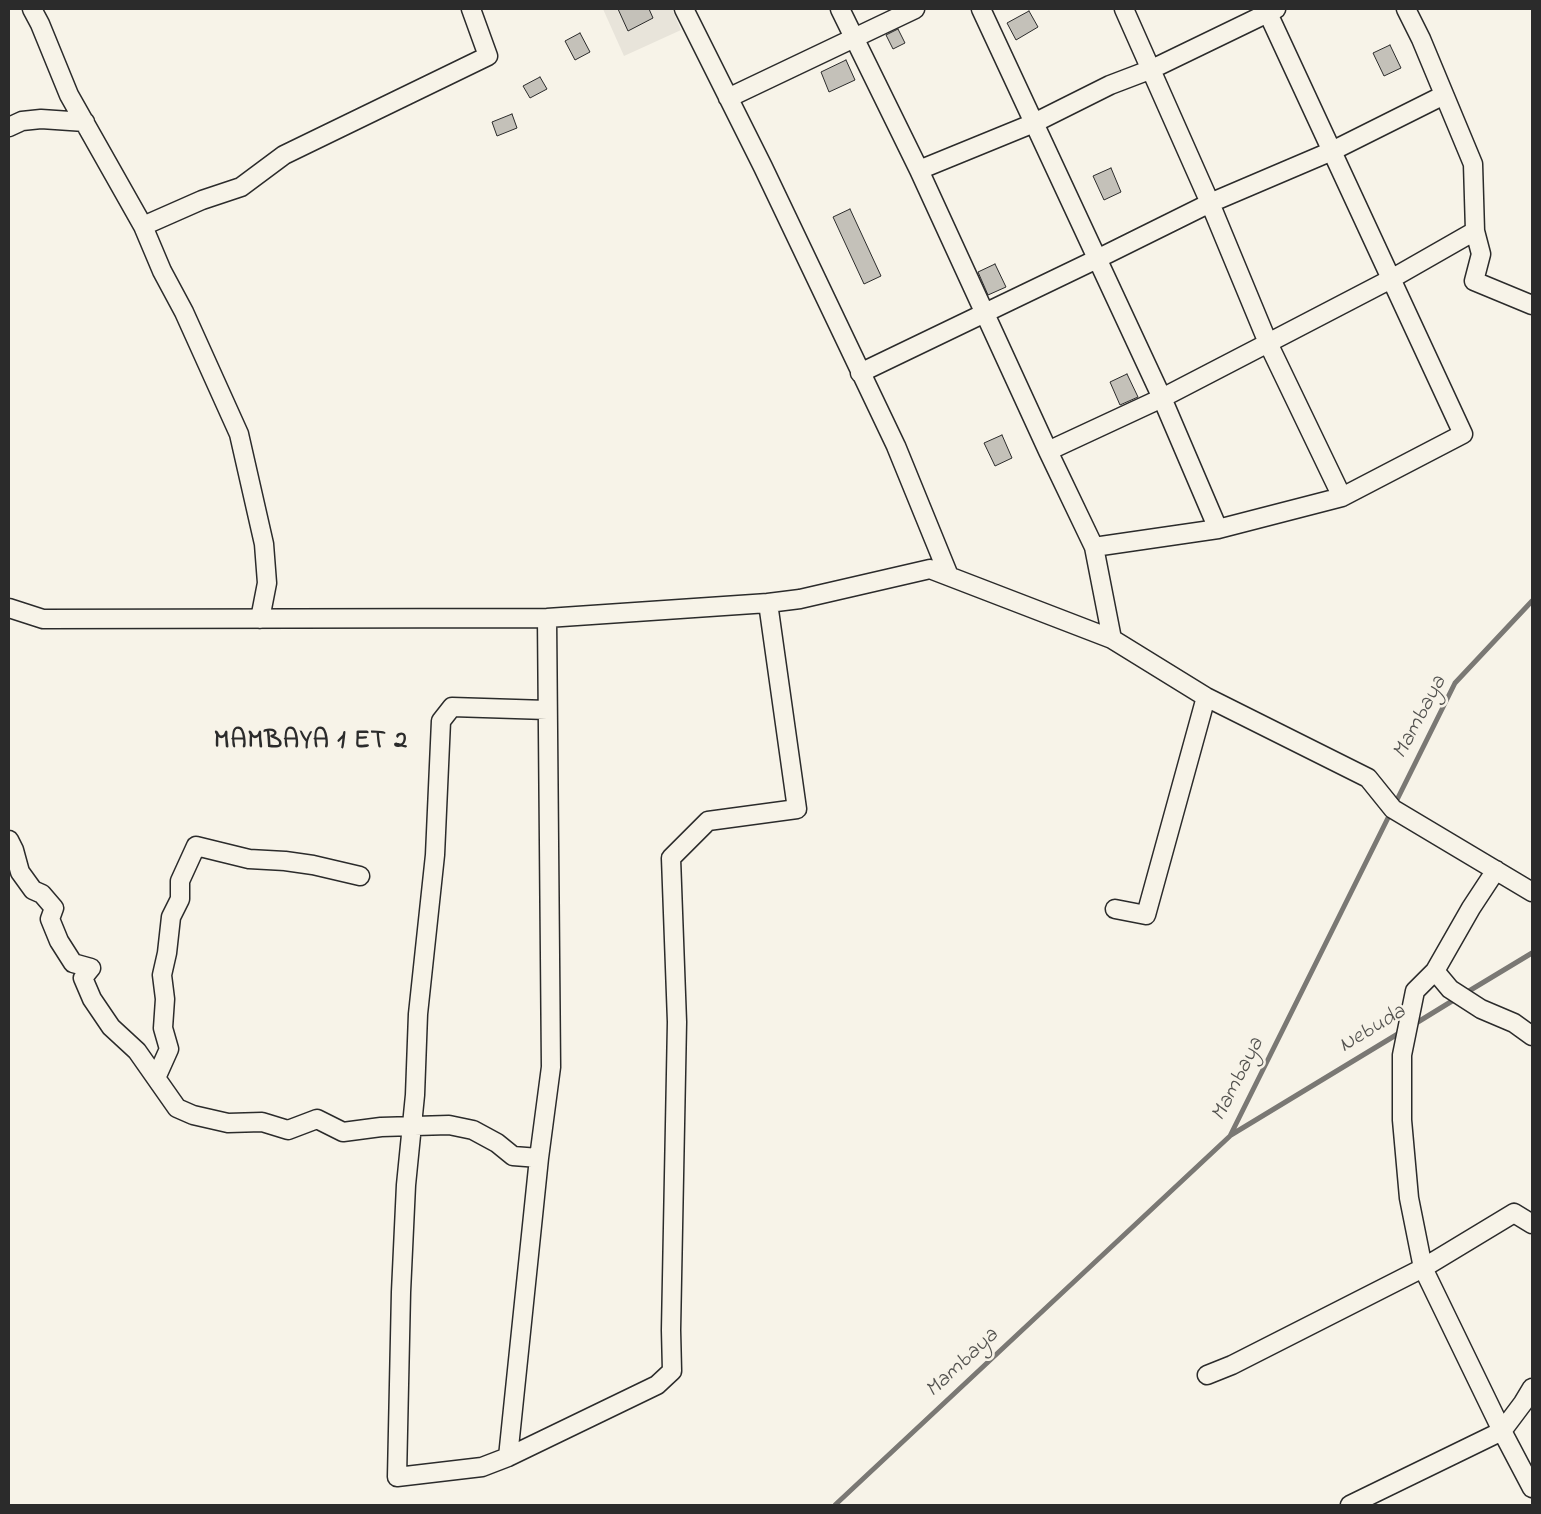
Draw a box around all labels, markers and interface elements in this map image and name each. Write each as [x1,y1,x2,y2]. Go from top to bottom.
water label: Mambaya [1388,672,1454,764]
district label: MAMBAYA 1 ET 2 [212,727,410,759]
water label: Nebuda [1335,1000,1411,1060]
water label: Mambaya [1207,1034,1271,1126]
water label: Mambaya [921,1324,1005,1404]

